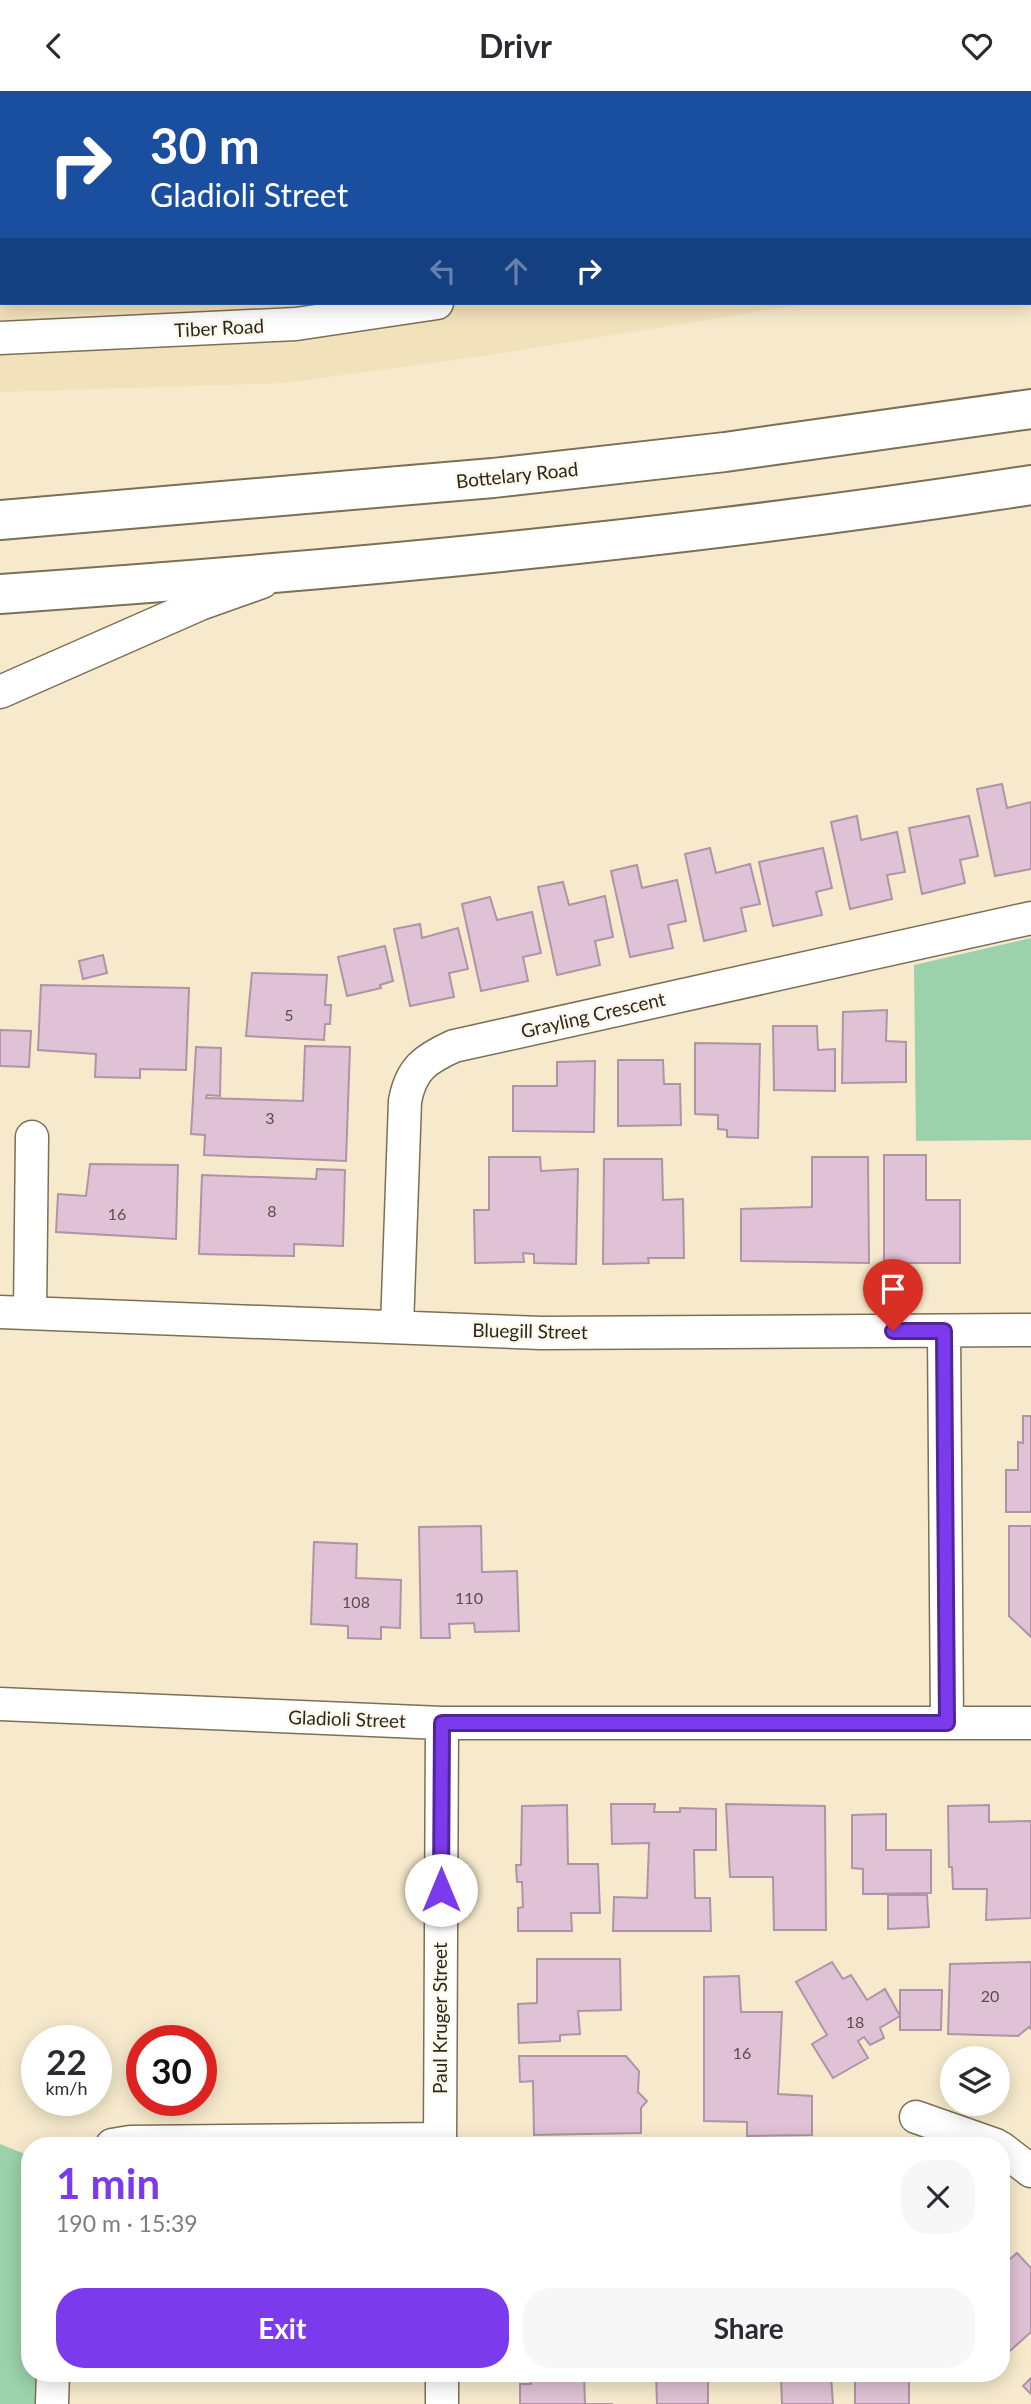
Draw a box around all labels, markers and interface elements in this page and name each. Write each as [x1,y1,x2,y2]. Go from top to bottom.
text: Drivr [479,26,552,65]
icon: back [35,27,73,65]
icon: heart [958,27,996,65]
text: 30 m [150,116,260,174]
icon: right [35,119,126,210]
text: Gladioli Street [150,175,348,214]
icon: left [424,252,462,290]
icon: ahead [497,252,535,290]
icon: right [570,252,608,290]
street label: Tiber Road [173,314,264,341]
street label: Bottelary Road [455,457,579,492]
street label: Grayling Crescent [518,987,668,1042]
house number: 5 [284,1005,294,1024]
house number: 3 [265,1108,275,1127]
house number: 8 [267,1201,277,1220]
house number: 16 [108,1204,126,1223]
pin [863,1259,923,1331]
icon: arrive [874,1270,912,1308]
street label: Bluegill Street [472,1318,588,1343]
house number: 110 [455,1588,483,1607]
house number: 108 [342,1592,370,1611]
street label: Gladioli Street [288,1705,406,1732]
position arrow [404,1853,478,1927]
street label: Paul Kruger Street [428,1942,451,2094]
house number: 20 [981,1986,999,2005]
house number: 18 [846,2012,864,2031]
speed limit sign: 30 [126,2025,217,2116]
text: 22 [46,2040,87,2082]
house number: 16 [733,2043,751,2062]
map controls [940,2046,1010,2116]
button: layers [940,2046,1010,2116]
text: km/h [45,2077,88,2099]
text: 1 min [56,2158,160,2208]
button: close [901,2160,975,2234]
text: 190 m · 15:39 [56,2209,198,2237]
button: Exit [56,2288,509,2368]
button: Share [523,2288,975,2368]

